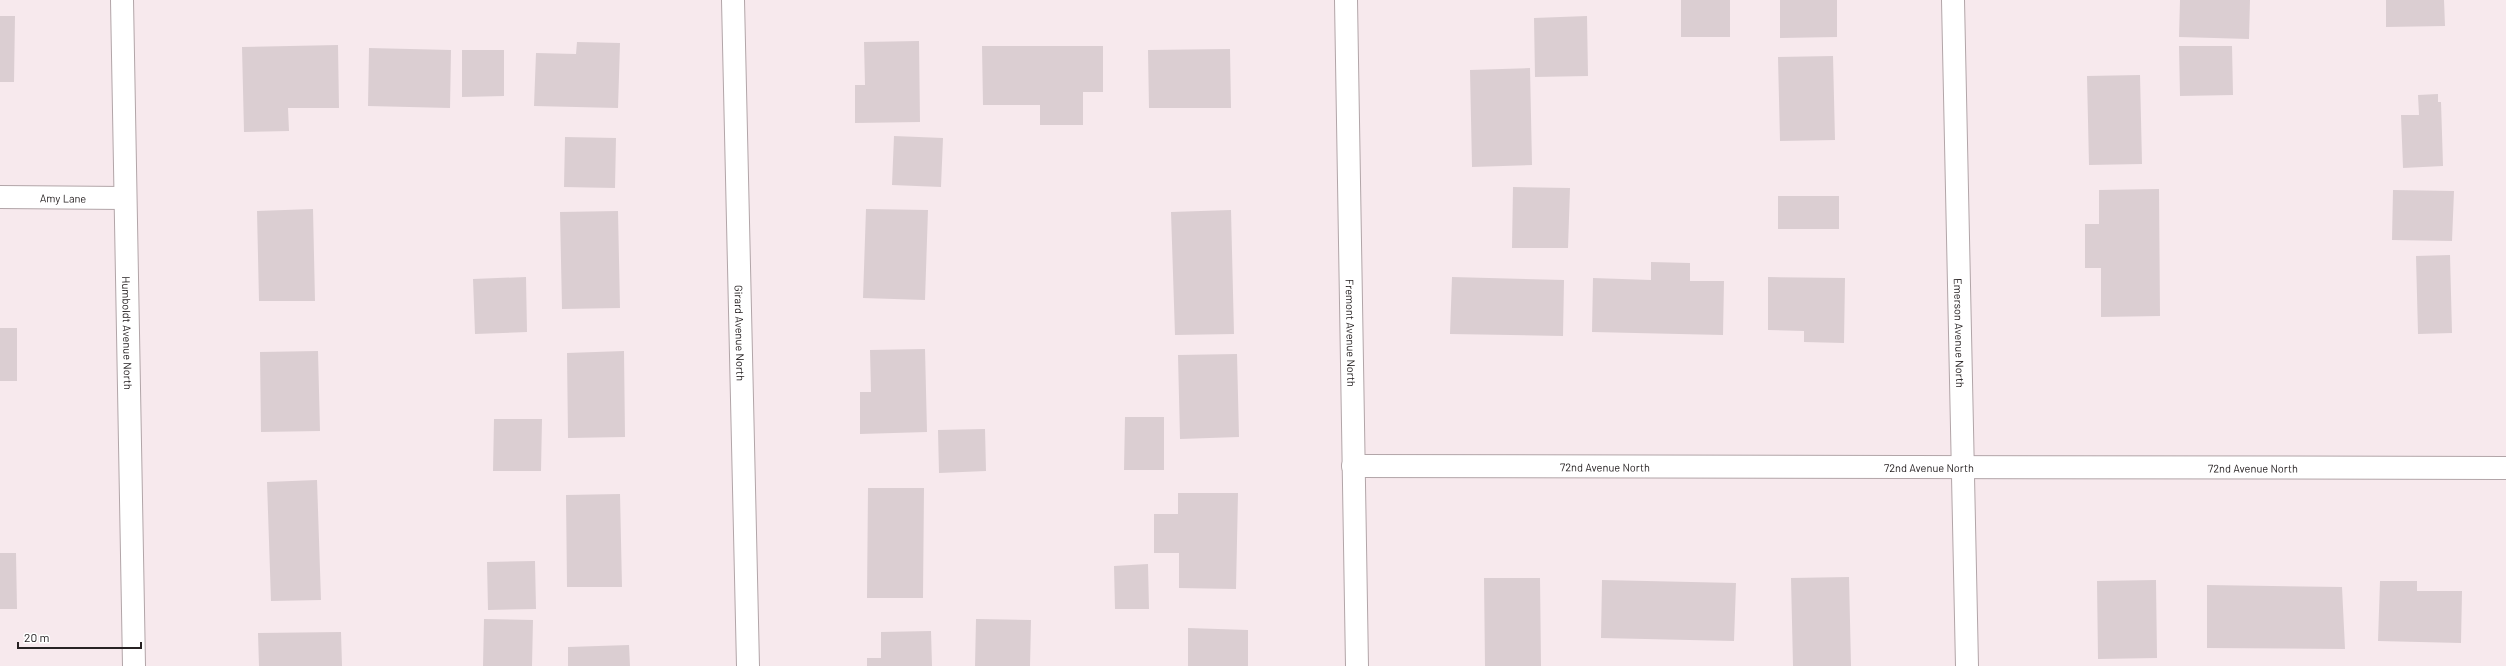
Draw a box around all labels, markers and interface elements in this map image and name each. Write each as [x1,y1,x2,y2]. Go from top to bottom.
street label: Amy Lane [40,191,86,204]
street label: Humboldt Avenue North [120,276,136,390]
street label: Emerson Avenue North [1952,278,1968,388]
street label: Fremont Avenue North [1344,279,1359,387]
street label: Girard Avenue North [733,285,748,381]
street label: 72nd Avenue North [1560,460,1650,473]
street label: 72nd Avenue North [1884,460,1974,474]
street label: 72nd Avenue North [2208,461,2298,474]
scale bar [18,624,141,650]
text: 20 m [24,630,50,644]

